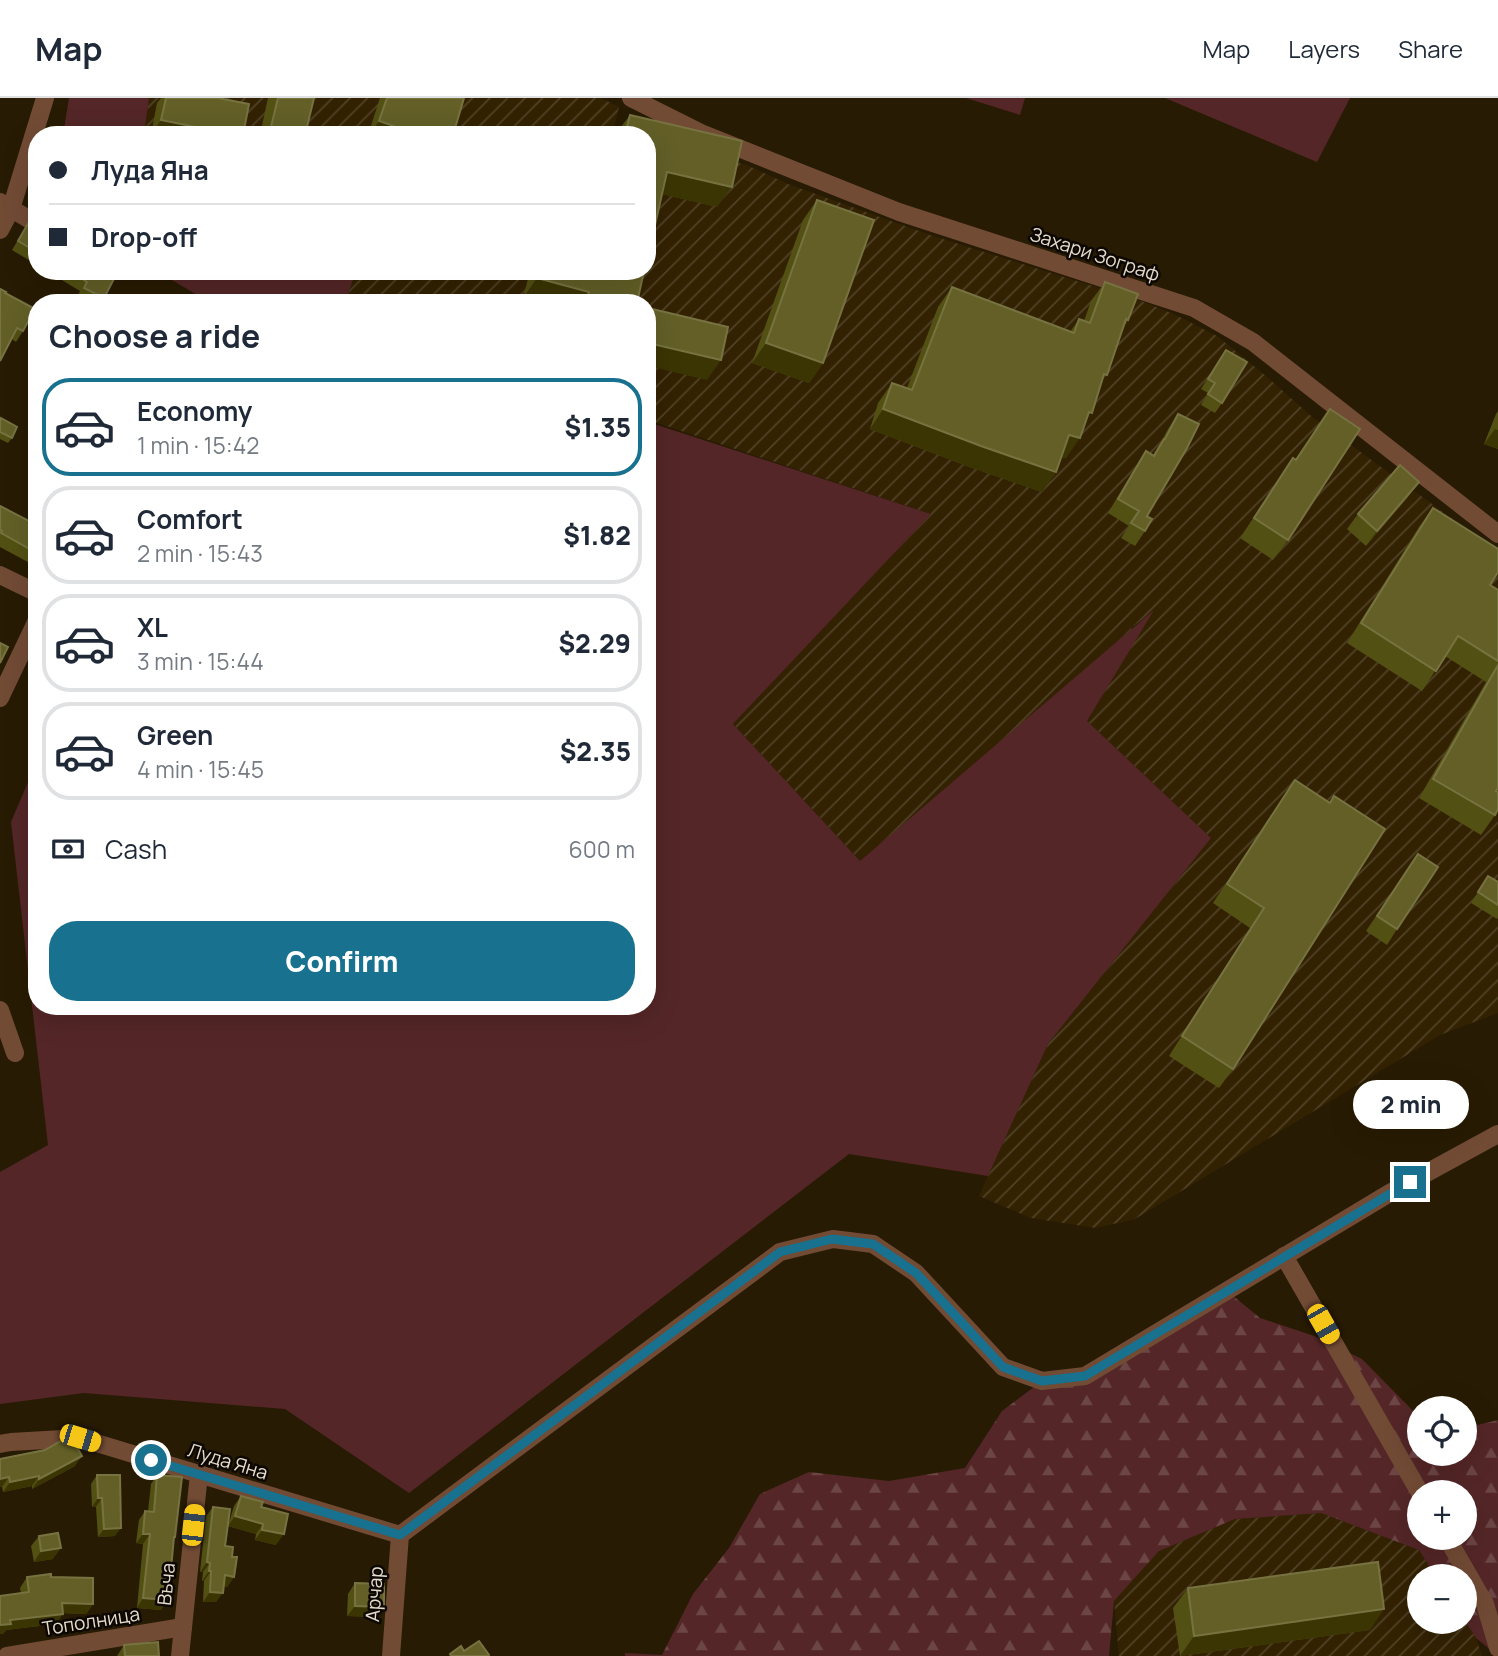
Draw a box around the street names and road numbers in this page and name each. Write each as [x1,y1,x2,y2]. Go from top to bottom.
street label: Захари Зограф [1027,221,1163,287]
street label: Луда Яна [185,1437,271,1485]
street label: Въча [151,1561,181,1607]
street label: Арчар [359,1565,389,1623]
street label: Тополница [40,1600,142,1642]

